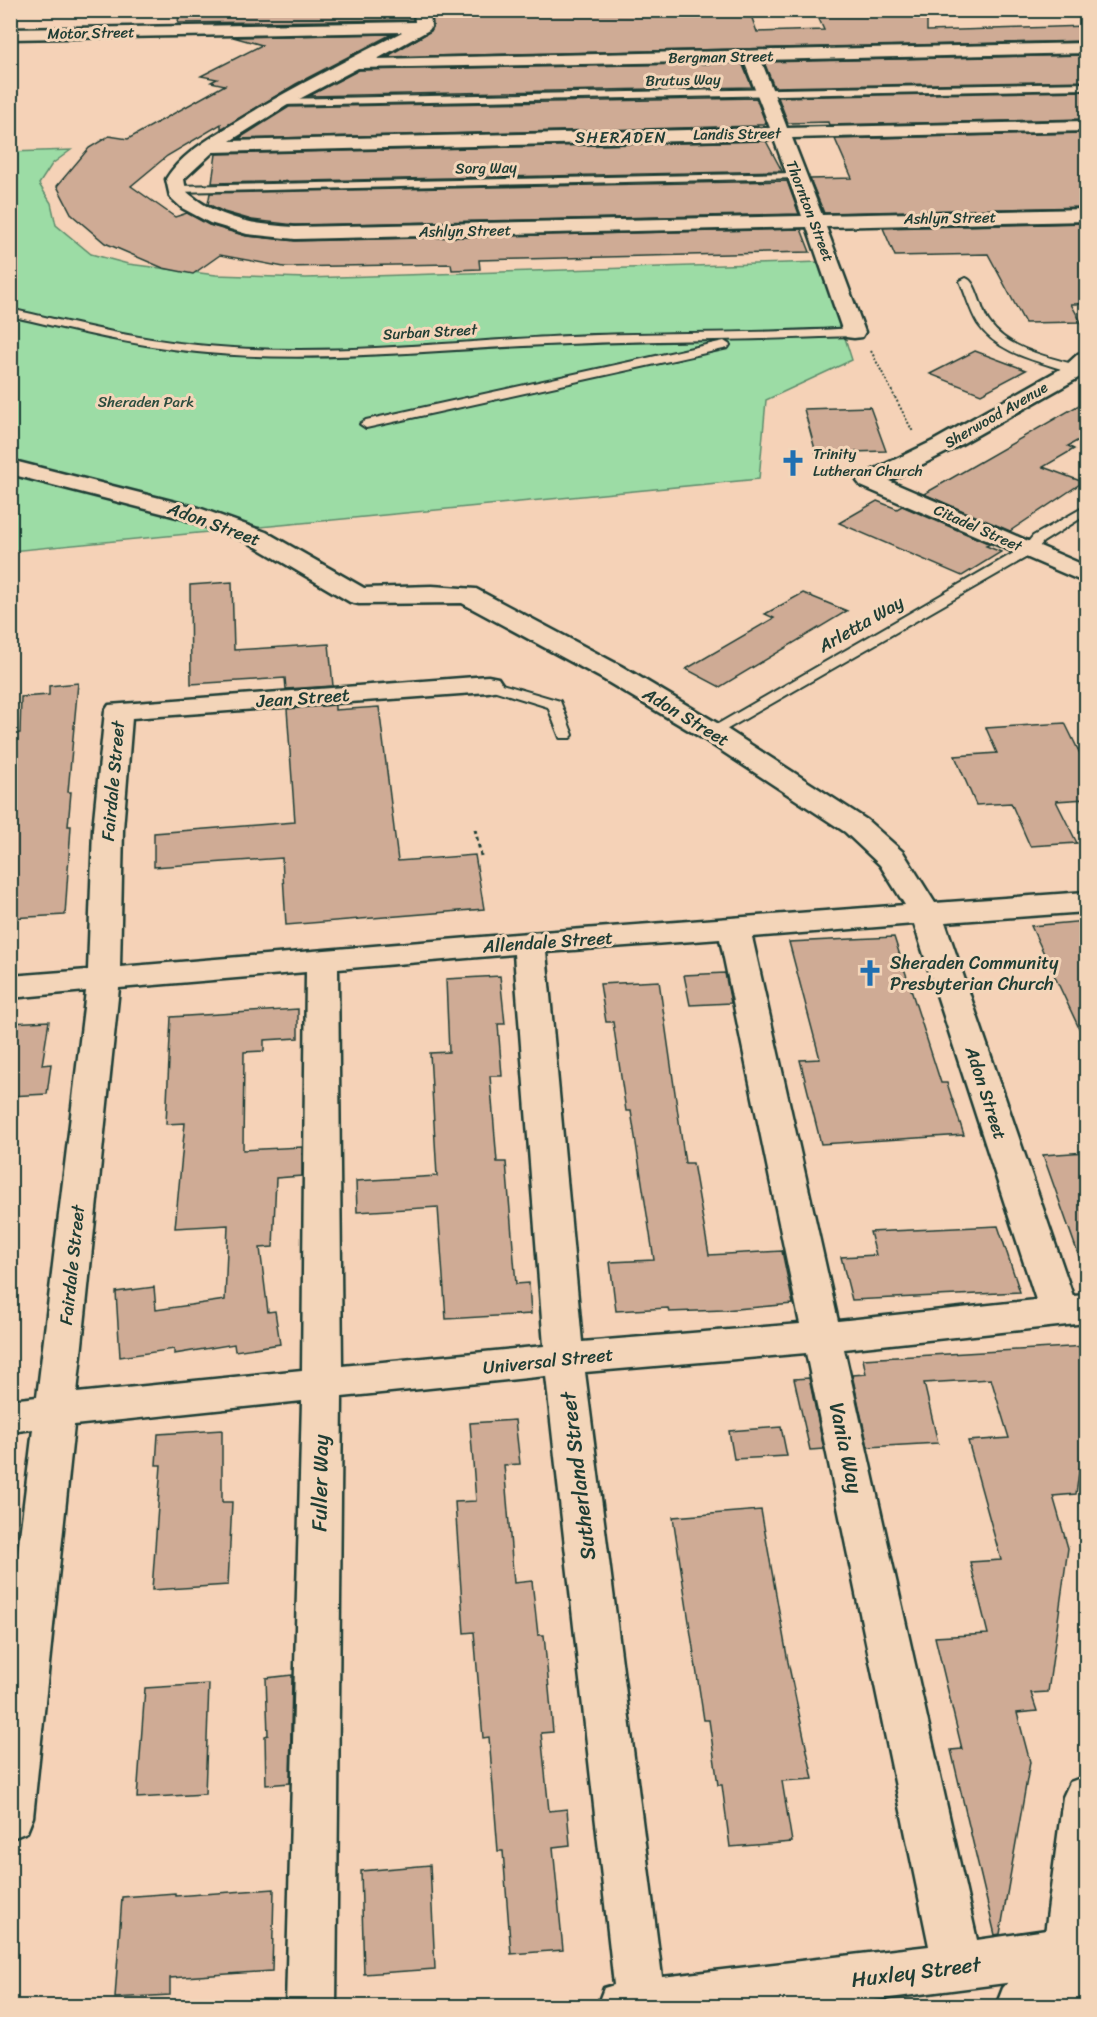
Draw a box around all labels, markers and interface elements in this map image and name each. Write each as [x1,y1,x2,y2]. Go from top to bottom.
street label: Motor Street [47,19,135,47]
street label: Bergman Street [668,43,774,71]
street label: Brutus Way [645,66,721,94]
street label: Landis Street [693,120,782,148]
district label: SHERADEN [575,123,667,152]
street label: Sorg Way [455,154,517,182]
street label: Thornton Street [779,156,842,266]
street label: Ashlyn Street [903,204,997,232]
street label: Ashlyn Street [418,217,512,245]
street label: Surban Street [382,317,479,347]
street label: Sherwood Avenue [939,375,1053,455]
park label: Sheraden Park [98,389,194,415]
place label: Trinity Lutheran Church [813,441,923,484]
church icon: Trinity Lutheran Church [778,448,808,478]
street label: Adon Street [162,492,265,556]
street label: Citadel Street [930,497,1027,559]
street label: Arletta Way [811,586,910,662]
street label: Adon Street [636,678,736,756]
street label: Jean Street [254,679,351,717]
street label: Fairdale Street [92,719,134,842]
street label: Allendale Street [481,921,614,963]
place label: Sheraden Community Presbyterian Church [890,947,1059,1000]
church icon: Sheraden Community Presbyterian Church [855,958,885,988]
street label: Adon Street [956,1041,1016,1144]
street label: Fairdale Street [50,1203,94,1327]
street label: Universal Street [481,1338,615,1384]
street label: Sutherland Street [549,1388,607,1562]
street label: Vania Way [818,1399,874,1497]
street label: Fuller Way [300,1434,340,1532]
street label: Huxley Street [849,1945,984,1999]

